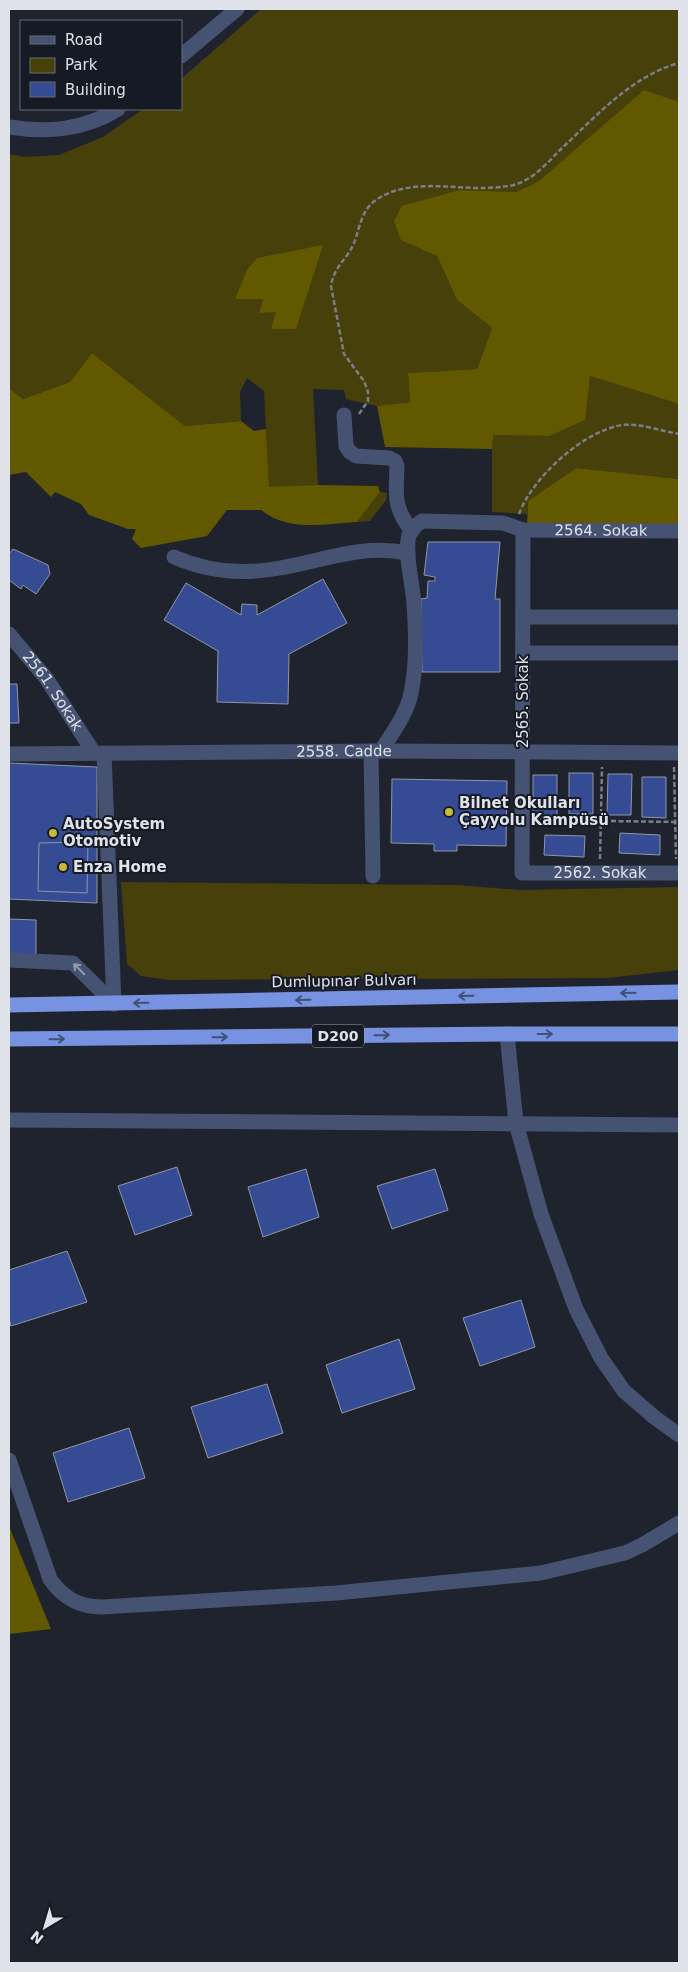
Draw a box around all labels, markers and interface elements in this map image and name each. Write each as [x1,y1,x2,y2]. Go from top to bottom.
legend [20,20,182,110]
text: Road [65,31,103,49]
text: Park [65,56,98,74]
text: Building [65,81,126,99]
street label: 2564. Sokak [555,521,648,540]
street label: 2561. Sokak [19,648,87,734]
street label: 2565. Sokak [514,655,532,748]
street label: 2558. Cadde [296,742,392,761]
place label: Bilnet Okulları Çayyolu Kampüsü [459,794,609,829]
marker: Bilnet Okulları Çayyolu Kampüsü [443,806,455,818]
place label: AutoSystem Otomotiv [63,815,165,850]
marker: AutoSystem Otomotiv [47,827,59,839]
place label: Enza Home [73,858,167,876]
marker: Enza Home [57,861,69,873]
street label: 2562. Sokak [554,864,647,882]
one-way arrow [73,963,86,975]
street label: Dumlupınar Bulvarı [271,971,417,991]
one-way arrow [621,988,637,998]
one-way arrow [458,991,474,1001]
one-way arrow [296,995,312,1004]
one-way arrow [133,998,150,1008]
road number: D200 [312,1024,364,1048]
one-way arrow [536,1029,553,1039]
one-way arrow [374,1030,390,1040]
one-way arrow [212,1032,228,1042]
one-way arrow [49,1034,65,1044]
north arrow [20,1902,70,1952]
text: N [27,1927,47,1947]

